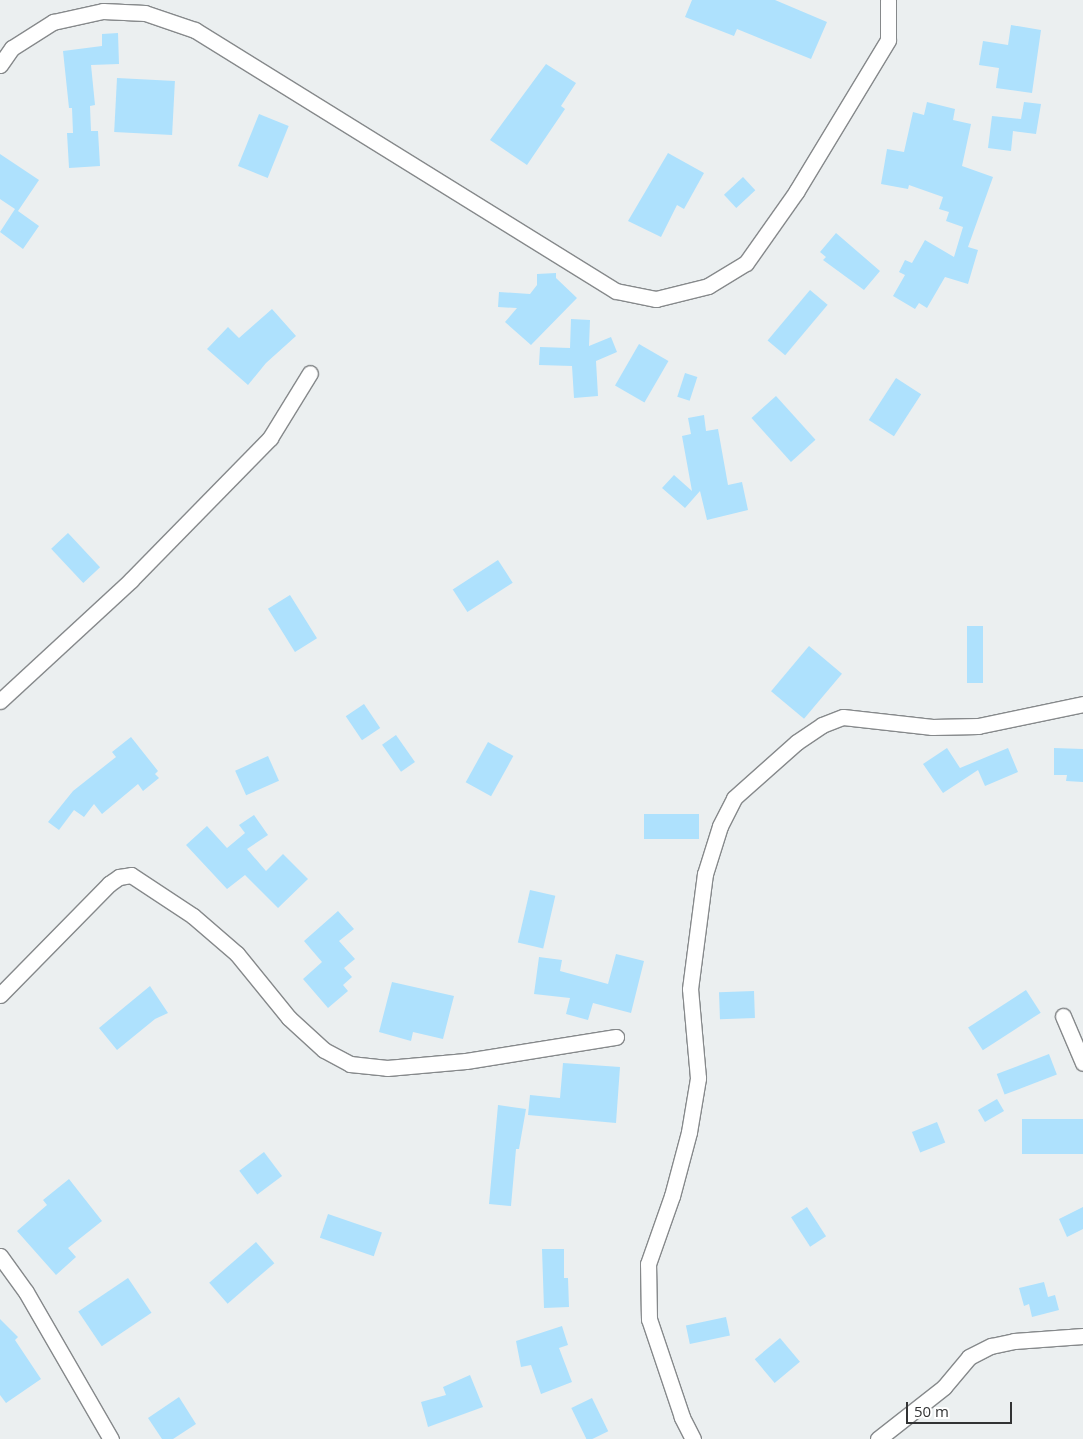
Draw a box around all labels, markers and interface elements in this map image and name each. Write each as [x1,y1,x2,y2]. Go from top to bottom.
scale bar [908,1392,1014,1424]
text: 50 m [914,1401,949,1421]

